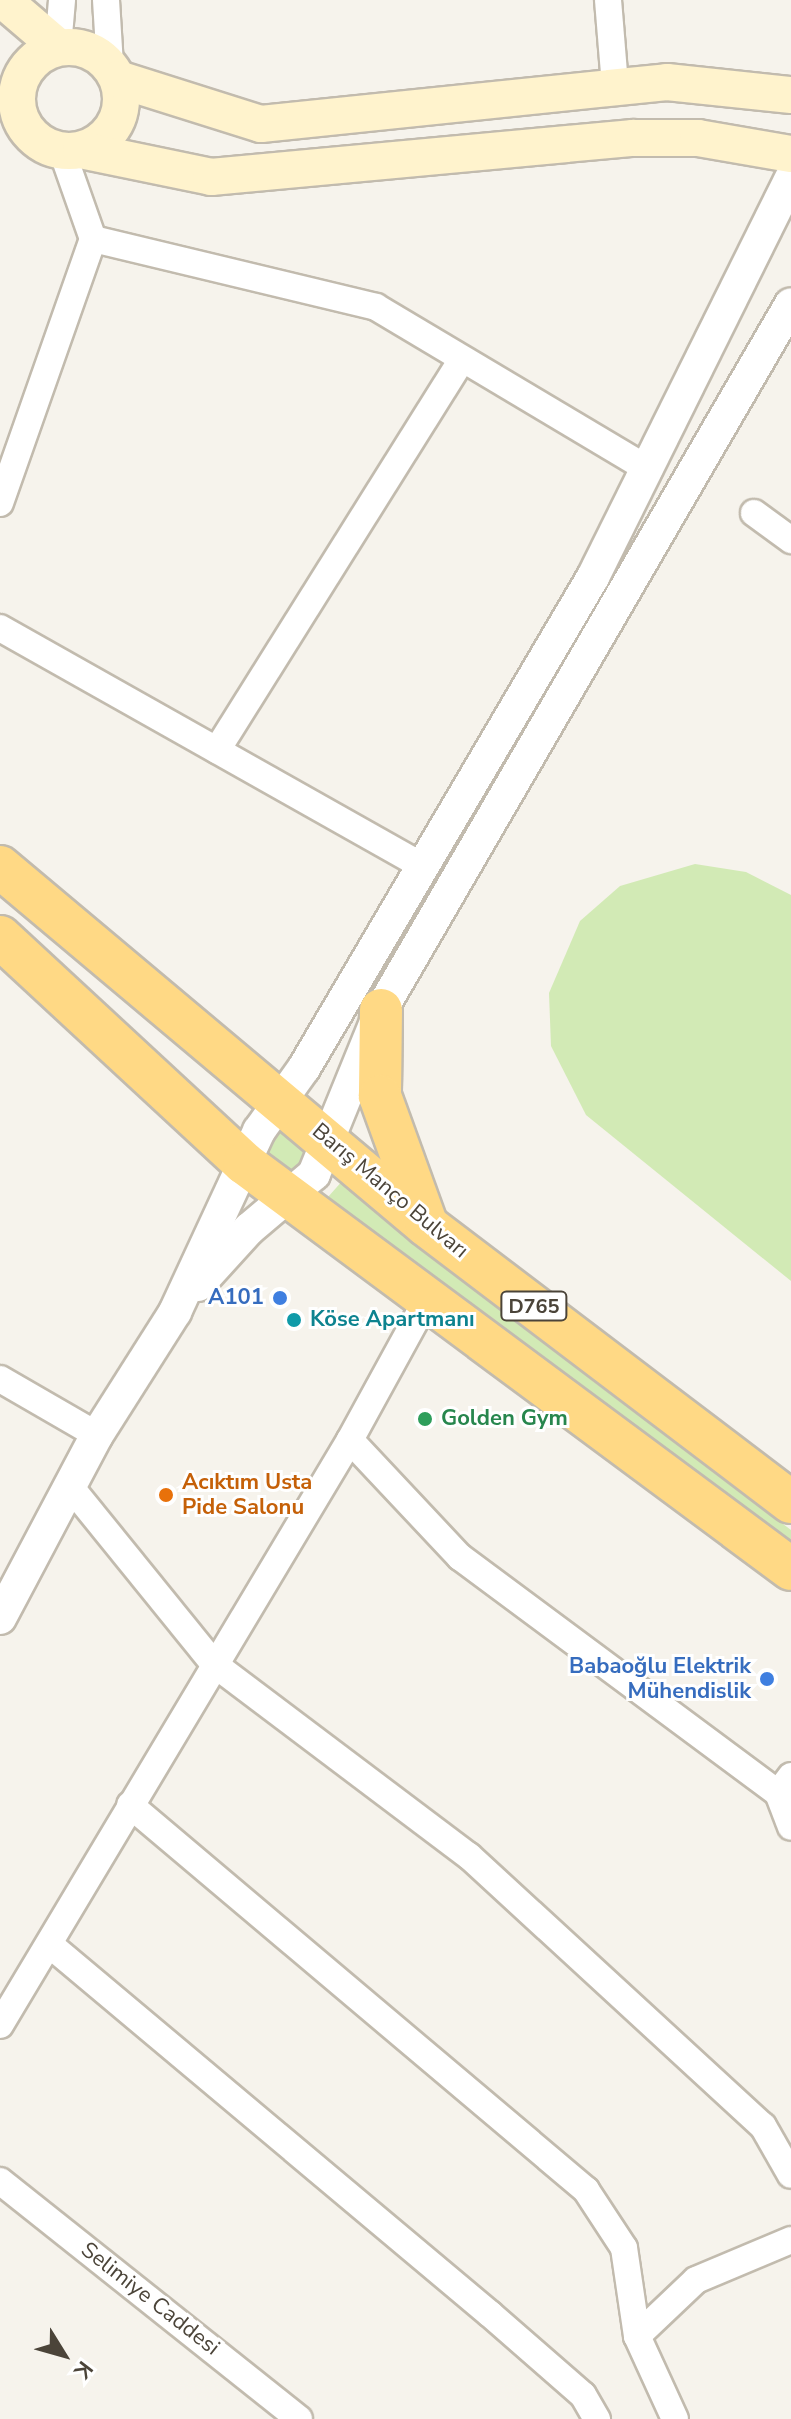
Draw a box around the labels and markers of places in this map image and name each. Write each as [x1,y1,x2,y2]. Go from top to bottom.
place label: A101 [208,1285,264,1311]
marker: A101 [271,1289,289,1307]
place label: Köse Apartmanı [310,1307,475,1333]
marker: Köse Apartmanı [285,1311,303,1329]
place label: Golden Gym [441,1406,568,1432]
marker: Golden Gym [416,1410,434,1428]
place label: Acıktım Usta Pide Salonu [182,1469,312,1520]
marker: Acıktım Usta Pide Salonu [157,1486,175,1504]
place label: Babaoğlu Elektrik Mühendislik [569,1653,751,1704]
marker: Babaoğlu Elektrik Mühendislik [758,1670,776,1688]

